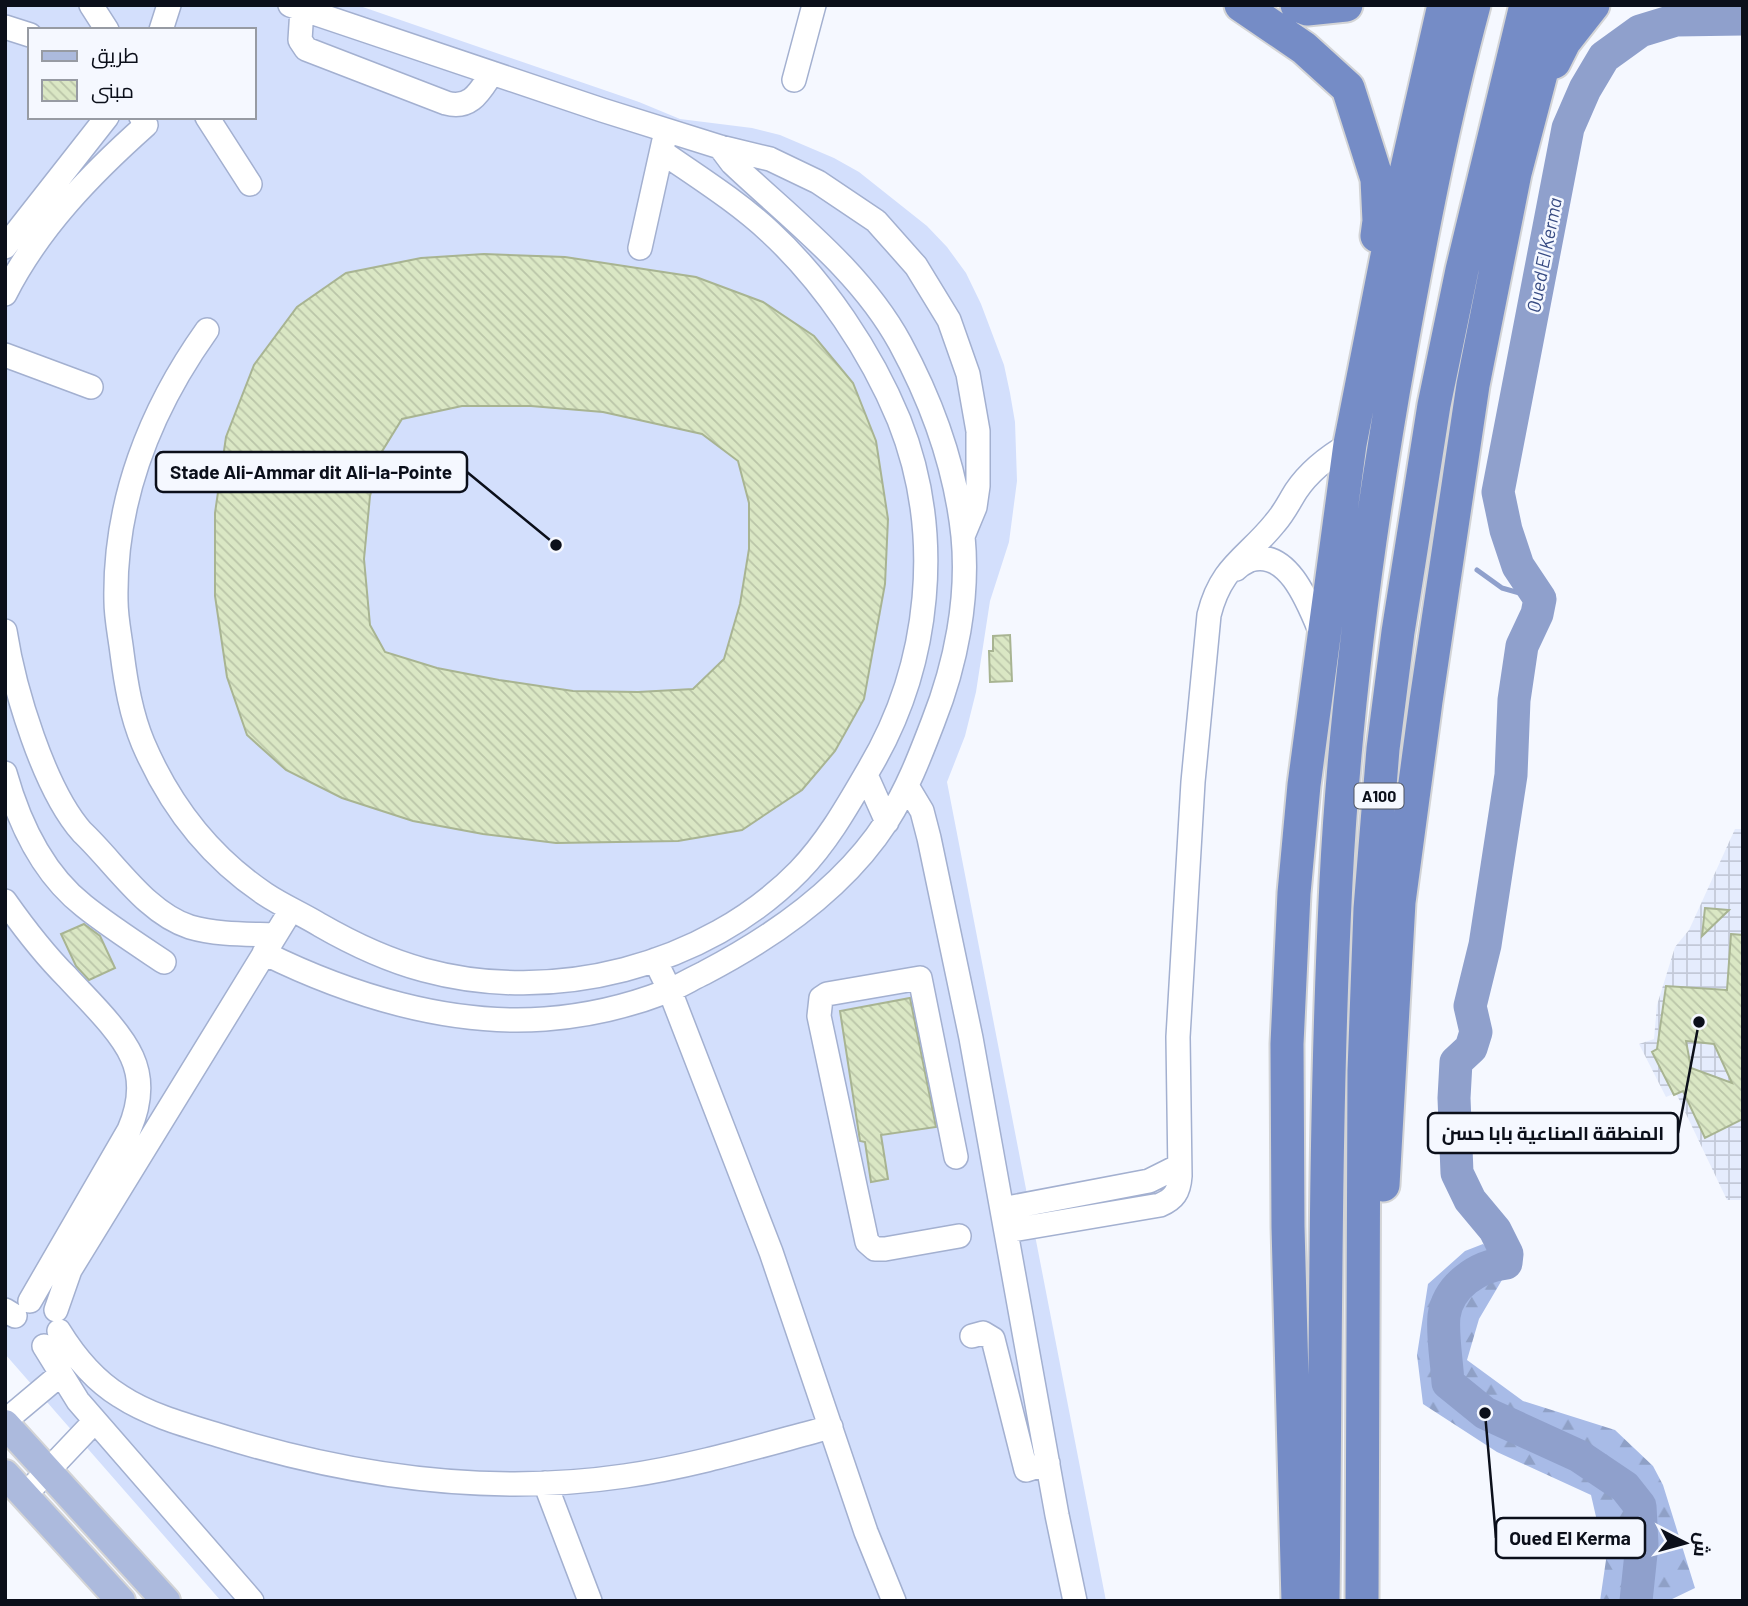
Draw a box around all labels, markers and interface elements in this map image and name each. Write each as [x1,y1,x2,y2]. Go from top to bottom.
legend [28,28,256,119]
text: طريق [91,42,139,69]
text: مبنى [91,77,134,104]
water label: Oued El Kerma [1521,195,1566,314]
callout: Stade Ali-Ammar dit Ali-la-Pointe [156,452,467,492]
text: Stade Ali-Ammar dit Ali-la-Pointe [170,460,452,483]
road number: A100 [1354,783,1404,808]
callout: المنطقة الصناعية بابا حسن [1428,1113,1678,1153]
text: المنطقة الصناعية بابا حسن [1442,1121,1664,1145]
north arrow [1650,1508,1720,1578]
callout: Oued El Kerma [1496,1518,1645,1558]
text: Oued El Kerma [1509,1526,1631,1549]
text: ش [1689,1531,1715,1558]

